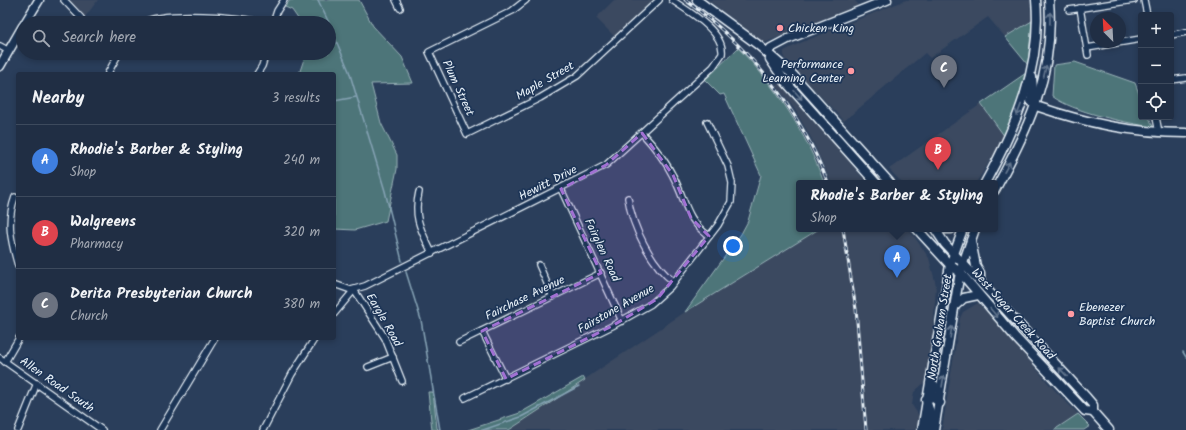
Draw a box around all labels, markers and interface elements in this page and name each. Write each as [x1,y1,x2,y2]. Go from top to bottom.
one-way arrow [1046,12,1054,25]
north arrow [1090,12,1126,48]
map controls [1138,12,1174,120]
button: + [1138,12,1174,48]
search box [16,16,336,60]
place label: Chicken King [788,19,854,38]
marker: Chicken King [775,23,785,33]
text: Search here [62,26,136,50]
icon: search [30,27,52,49]
button: − [1138,48,1174,84]
place label: Performance Learning Center [762,55,844,88]
pin: C [931,55,957,88]
street label: Maple Street [512,56,578,105]
street label: Plum Street [437,57,479,120]
one-way arrow [1041,65,1049,78]
marker: Performance Learning Center [846,66,856,76]
button: locate [1138,84,1174,120]
text: Nearby [32,85,84,112]
text: 3 results [272,88,320,109]
one-way arrow [793,90,802,100]
one-way arrow [1015,104,1023,116]
pin: B [925,137,951,170]
text: Rhodie's Barber & Styling [70,138,243,162]
text: A [41,150,49,171]
text: 240 m [283,150,320,171]
street label: Hewitt Drive [515,160,581,206]
one-way arrow [1004,161,1012,173]
text: Shop [70,162,96,183]
popup [796,180,998,232]
text: Rhodie's Barber & Styling [811,184,983,208]
text: Shop [811,208,836,229]
text: Walgreens [70,210,136,234]
street label: Fairglen Road [579,215,625,286]
text: B [41,222,49,243]
text: 320 m [283,222,320,243]
text: Pharmacy [70,234,123,255]
your location [723,236,743,256]
pin: A [884,245,910,278]
street label: West Sugar Creek Road [966,264,1060,365]
street label: Fairchase Avenue [482,270,569,326]
street label: North Graham Street [922,272,958,381]
street label: Fairstone Avenue [574,279,658,339]
text: Derita Presbyterian Church [70,282,252,306]
street label: Eargle Road [361,289,408,351]
text: C [41,294,49,315]
text: 380 m [283,294,320,315]
place label: Ebenezer Baptist Church [1079,298,1155,331]
text: Church [70,306,108,327]
one-way arrow [990,308,999,318]
marker: Ebenezer Baptist Church [1066,309,1076,319]
one-way arrow [947,326,955,339]
street label: Allen Road South [16,352,98,418]
one-way arrow [1059,367,1068,377]
one-way arrow [939,375,947,388]

